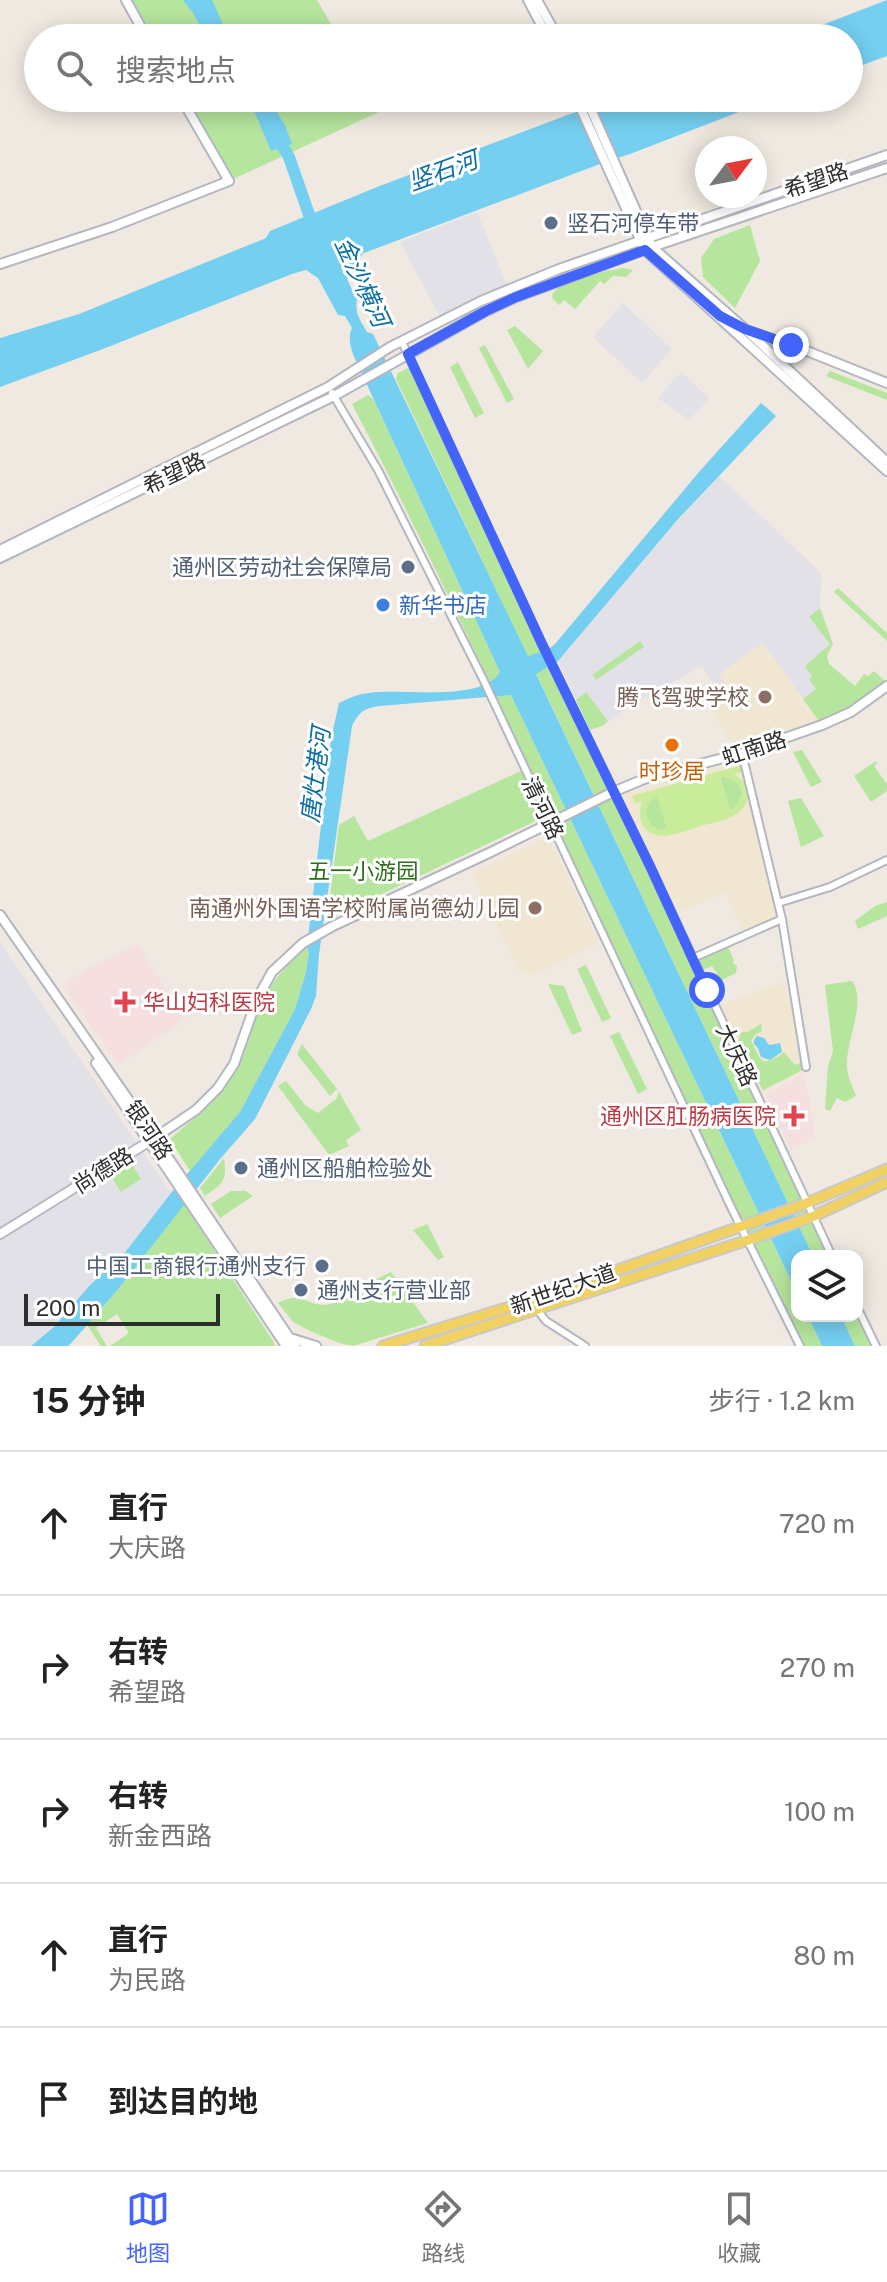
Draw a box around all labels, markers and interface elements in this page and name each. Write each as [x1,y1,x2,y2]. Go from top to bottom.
search box [24,24,863,112]
icon: search [52,46,96,90]
text: 搜索地点 [116,52,236,88]
north arrow [695,136,767,208]
water label: 竖石河 [404,143,485,196]
street label: 希望路 [781,157,851,203]
place label: 竖石河停车带 [567,210,699,236]
marker: 竖石河停车带 [542,214,560,232]
water label: 金沙横河 [330,232,398,335]
route end [773,327,809,363]
street label: 希望路 [139,447,209,499]
place label: 通州区劳动社会保障局 [172,554,392,580]
marker: 通州区劳动社会保障局 [399,558,417,576]
place label: 新华书店 [399,592,487,618]
marker: 新华书店 [374,596,392,614]
place label: 腾飞驾驶学校 [617,684,749,710]
marker: 腾飞驾驶学校 [756,688,774,706]
water label: 唐灶港河 [295,722,335,824]
street label: 虹南路 [719,725,789,771]
marker: 时珍居 [663,736,681,754]
place label: 时珍居 [639,758,705,784]
street label: 清河路 [517,773,569,843]
park label: 五一小游园 [308,858,418,884]
place label: 南通州外国语学校附属尚德幼儿园 [189,895,519,921]
marker: 南通州外国语学校附属尚德幼儿园 [526,899,544,917]
route start [689,972,725,1008]
place label: 华山妇科医院 [143,989,275,1015]
marker: 华山妇科医院 [114,991,136,1013]
street label: 大庆路 [711,1020,763,1090]
street label: 银河路 [120,1095,178,1165]
place label: 通州区肛肠病医院 [600,1103,776,1129]
marker: 通州区肛肠病医院 [783,1105,805,1127]
street label: 尚德路 [68,1141,138,1199]
place label: 通州区船舶检验处 [257,1155,433,1181]
marker: 通州区船舶检验处 [232,1159,250,1177]
map controls [791,1250,863,1322]
button: layers [791,1250,863,1322]
place label: 中国工商银行通州支行 [86,1253,306,1279]
marker: 中国工商银行通州支行 [313,1257,331,1275]
street label: 新世纪大道 [507,1259,619,1319]
place label: 通州支行营业部 [317,1277,471,1303]
marker: 通州支行营业部 [292,1281,310,1299]
scale bar [24,1290,220,1326]
text: 200 m [36,1295,100,1321]
text: 15 分钟 [32,1381,145,1421]
text: 步行 · 1.2 km [709,1385,855,1416]
text: 直行 [108,1489,168,1525]
icon: ahead [32,1501,76,1545]
text: 720 m [779,1508,855,1539]
text: 大庆路 [108,1532,186,1563]
text: 右转 [108,1633,168,1669]
icon: right [32,1645,76,1689]
text: 270 m [780,1652,855,1683]
text: 希望路 [108,1676,186,1707]
text: 右转 [108,1777,168,1813]
icon: right [32,1789,76,1833]
text: 100 m [784,1796,855,1827]
text: 新金西路 [108,1820,212,1851]
text: 直行 [108,1921,168,1957]
icon: ahead [32,1933,76,1977]
text: 80 m [794,1940,855,1971]
text: 为民路 [108,1964,186,1995]
icon: arrive [32,2077,76,2121]
text: 到达目的地 [108,2083,258,2119]
tab: 地图 [126,2187,170,2267]
tab: 路线 [421,2187,465,2267]
tab: 收藏 [717,2187,761,2267]

